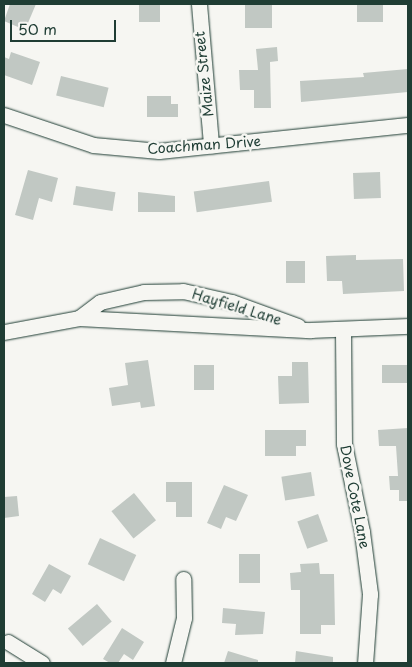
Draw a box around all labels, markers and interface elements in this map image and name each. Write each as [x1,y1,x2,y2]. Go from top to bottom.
scale bar [12,10,119,42]
text: 50 m [18,17,57,40]
street label: Maize Street [191,31,217,117]
street label: Coachman Drive [147,133,261,157]
street label: Hayfield Lane [190,285,284,329]
street label: Dove Cote Lane [337,443,373,551]

